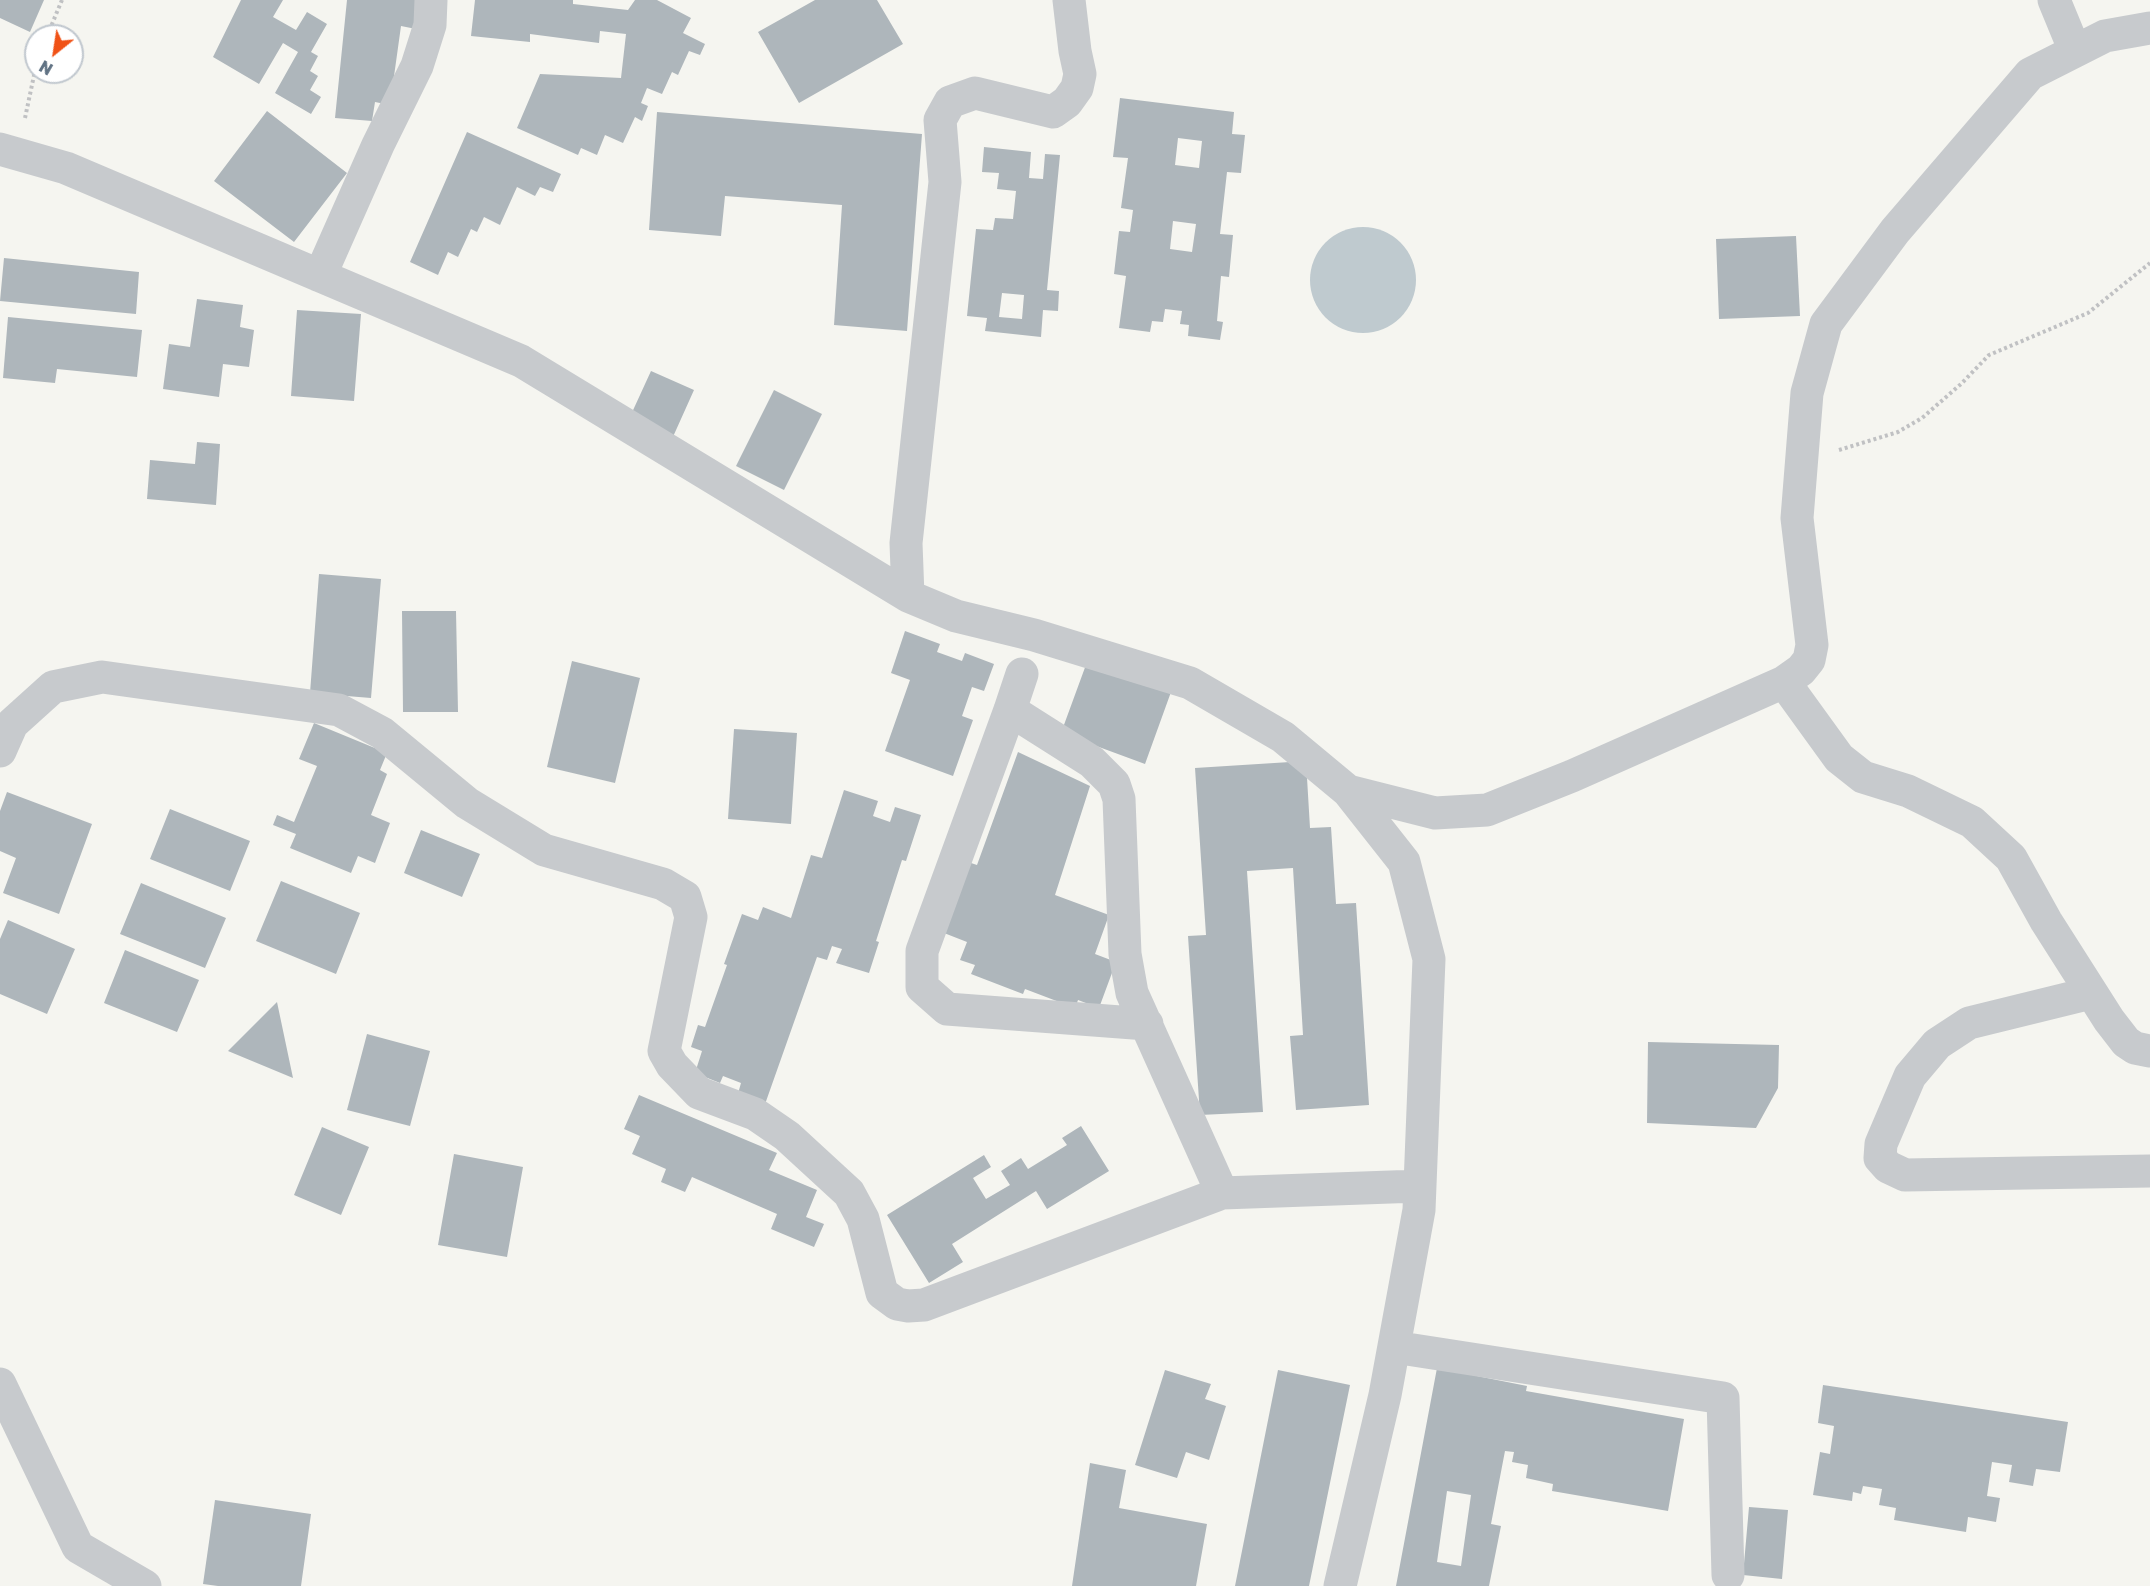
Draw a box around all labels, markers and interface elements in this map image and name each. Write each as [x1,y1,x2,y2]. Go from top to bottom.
north arrow [24,24,84,84]
text: N [36,56,56,80]

